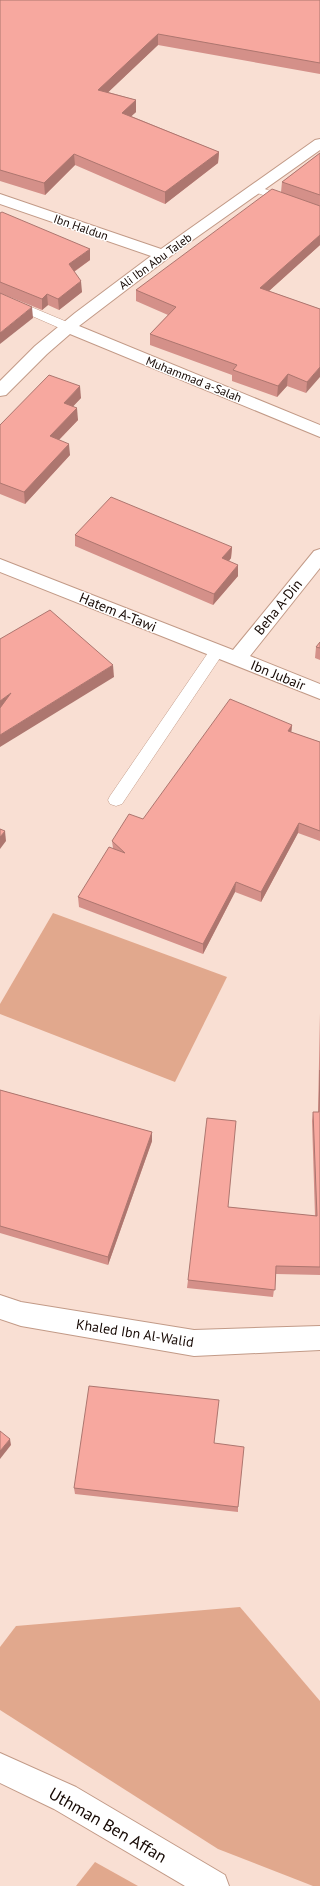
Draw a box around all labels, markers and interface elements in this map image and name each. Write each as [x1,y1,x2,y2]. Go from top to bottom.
street label: Ibn Haldun [52,211,110,243]
street label: Ali Ibn Abu Taleb [116,229,194,293]
street label: Muhammad a-Salah [144,353,244,405]
street label: Beha A-Din [250,576,306,638]
street label: Hatem A-Tawi [77,588,159,636]
street label: Ibn Jubair [248,656,308,694]
street label: Khaled Ibn Al-Walid [75,1315,195,1351]
street label: Uthman Ben Affan [45,1782,171,1868]

